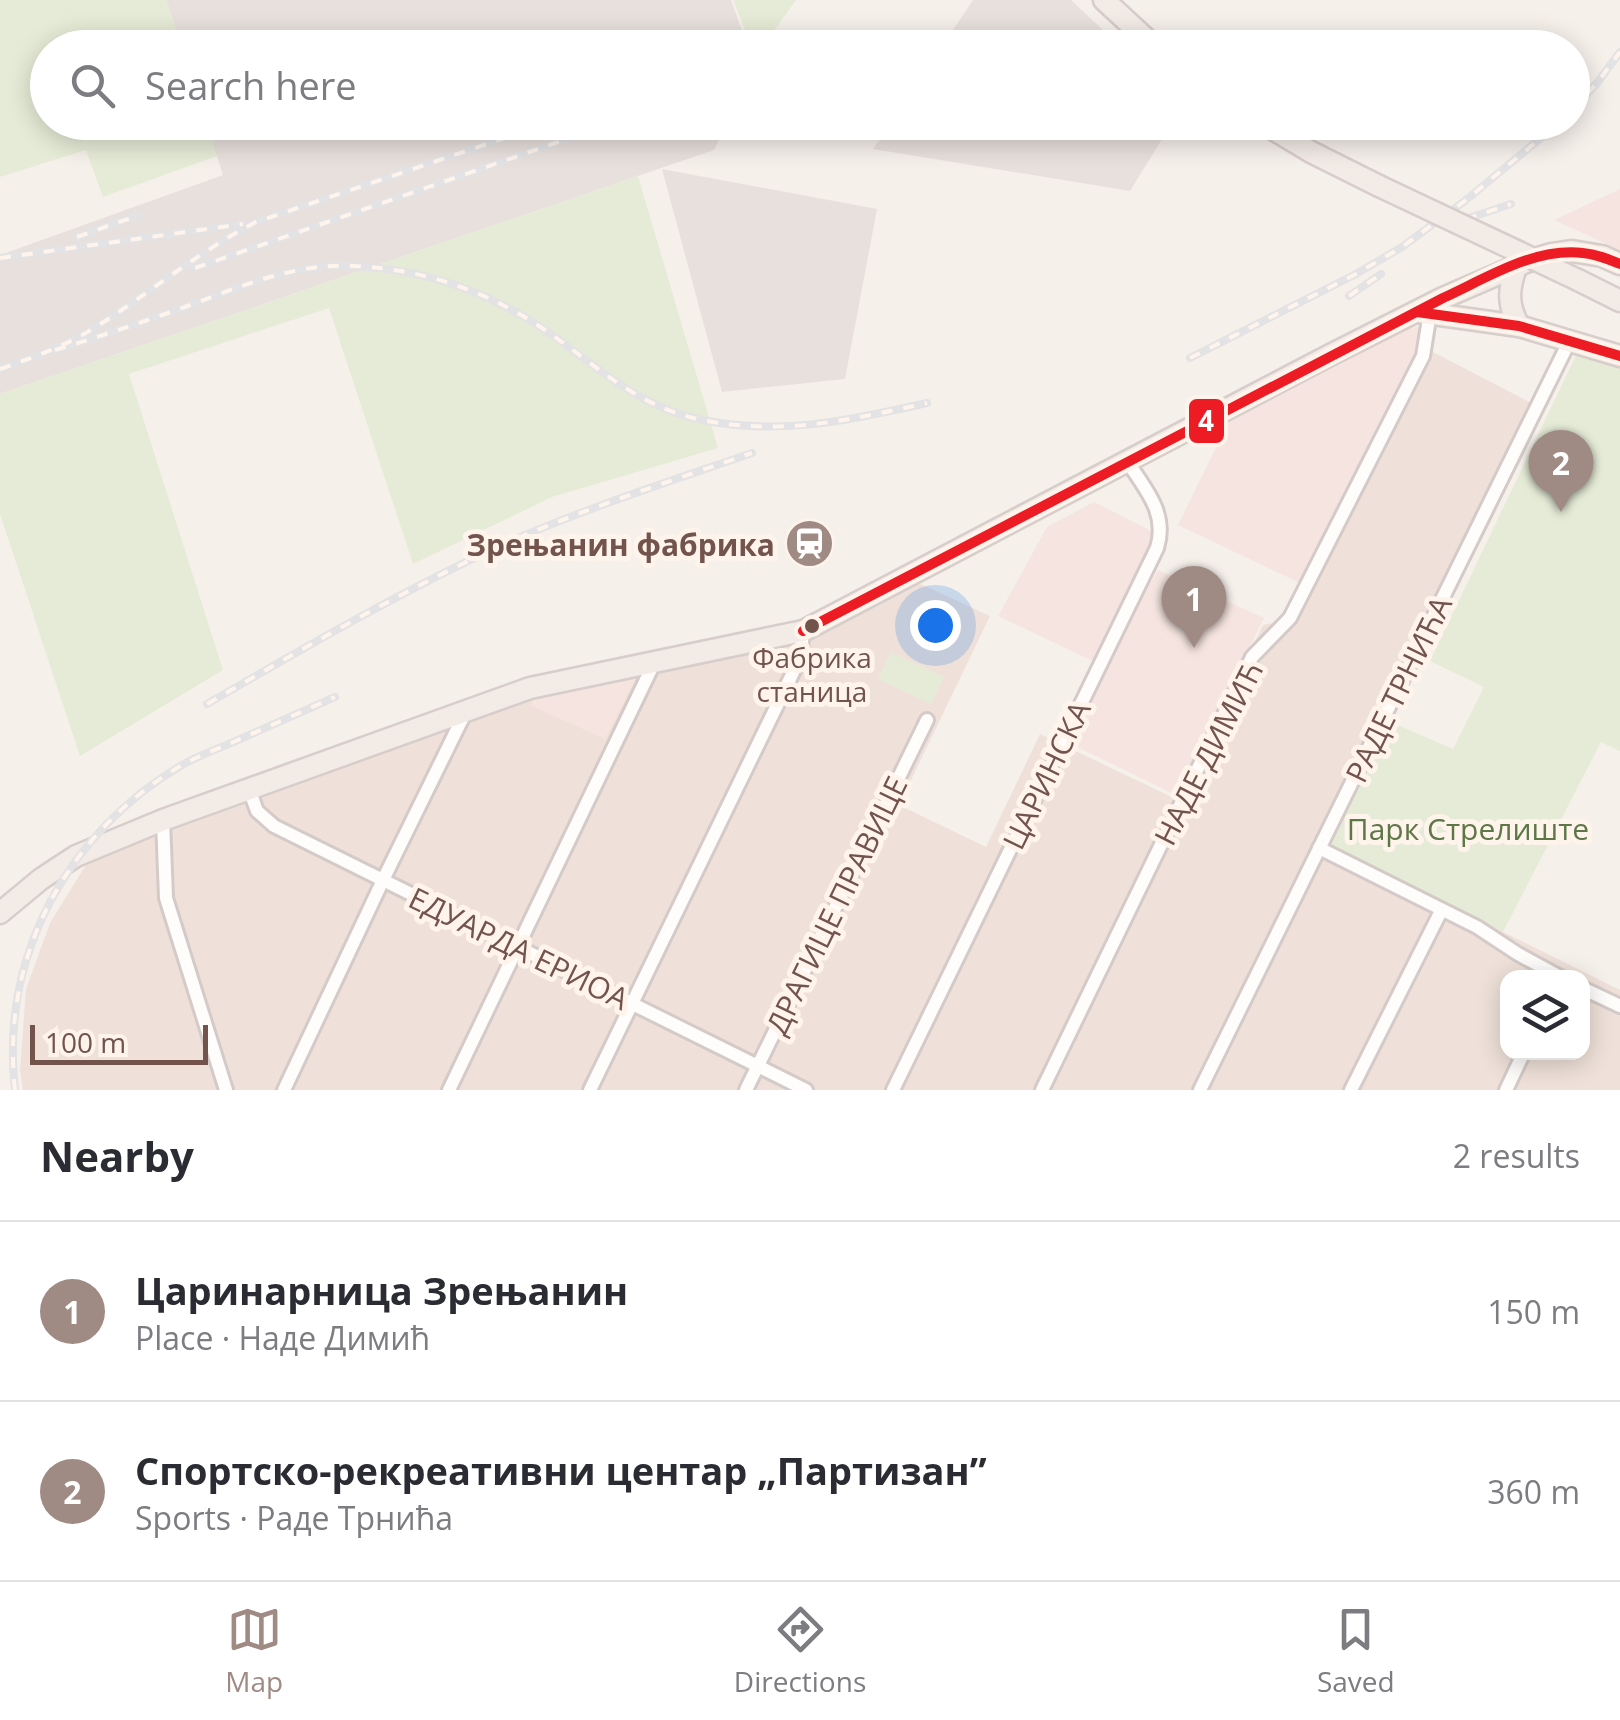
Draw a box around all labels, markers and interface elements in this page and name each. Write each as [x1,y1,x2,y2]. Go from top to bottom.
search box [30,30,1590,140]
icon: search [65,58,120,113]
text: Search here [145,59,357,111]
line badge: 4 [1187,397,1226,445]
text: 4 [1198,401,1214,439]
pin: 2 [1528,430,1594,512]
station icon: Зрењанин фабрика [784,518,836,570]
place label: Зрењанин фабрика [466,524,775,565]
pin: 1 [1162,566,1226,648]
street label: РАДЕ ТРНИЋА [1335,589,1461,789]
your location [910,600,961,651]
marker: Фабрика станица [802,616,822,636]
place label: Фабрика станица [752,638,872,710]
street label: НАДЕ ДИМИЋ [1144,654,1272,852]
street label: ЦАРИНСКА [992,694,1100,856]
street label: ДРАГИЦЕ ПРАВИЦЕ [756,769,916,1041]
park label: Парк Стрелиште [1347,808,1589,849]
street label: ЕДУАРДА ЕРИОА [402,877,636,1019]
map controls [1500,970,1590,1060]
button: layers [1500,970,1590,1060]
scale bar [30,1020,208,1064]
text: 100 m [45,1023,126,1061]
text: Nearby [40,1127,194,1184]
text: 2 results [1453,1134,1580,1177]
text: Царинарница Зрењанин [135,1264,628,1316]
text: 1 [63,1290,82,1333]
text: 150 m [1487,1290,1580,1333]
text: Place · Наде Димић [135,1316,430,1359]
text: Спортско-рекреативни центар „Партизан” [135,1444,987,1496]
text: 2 [63,1470,82,1513]
text: 360 m [1487,1470,1580,1513]
text: Sports · Раде Трнића [135,1496,453,1539]
tab: Map [225,1602,283,1700]
tab: Directions [734,1602,866,1700]
tab: Saved [1317,1602,1395,1700]

